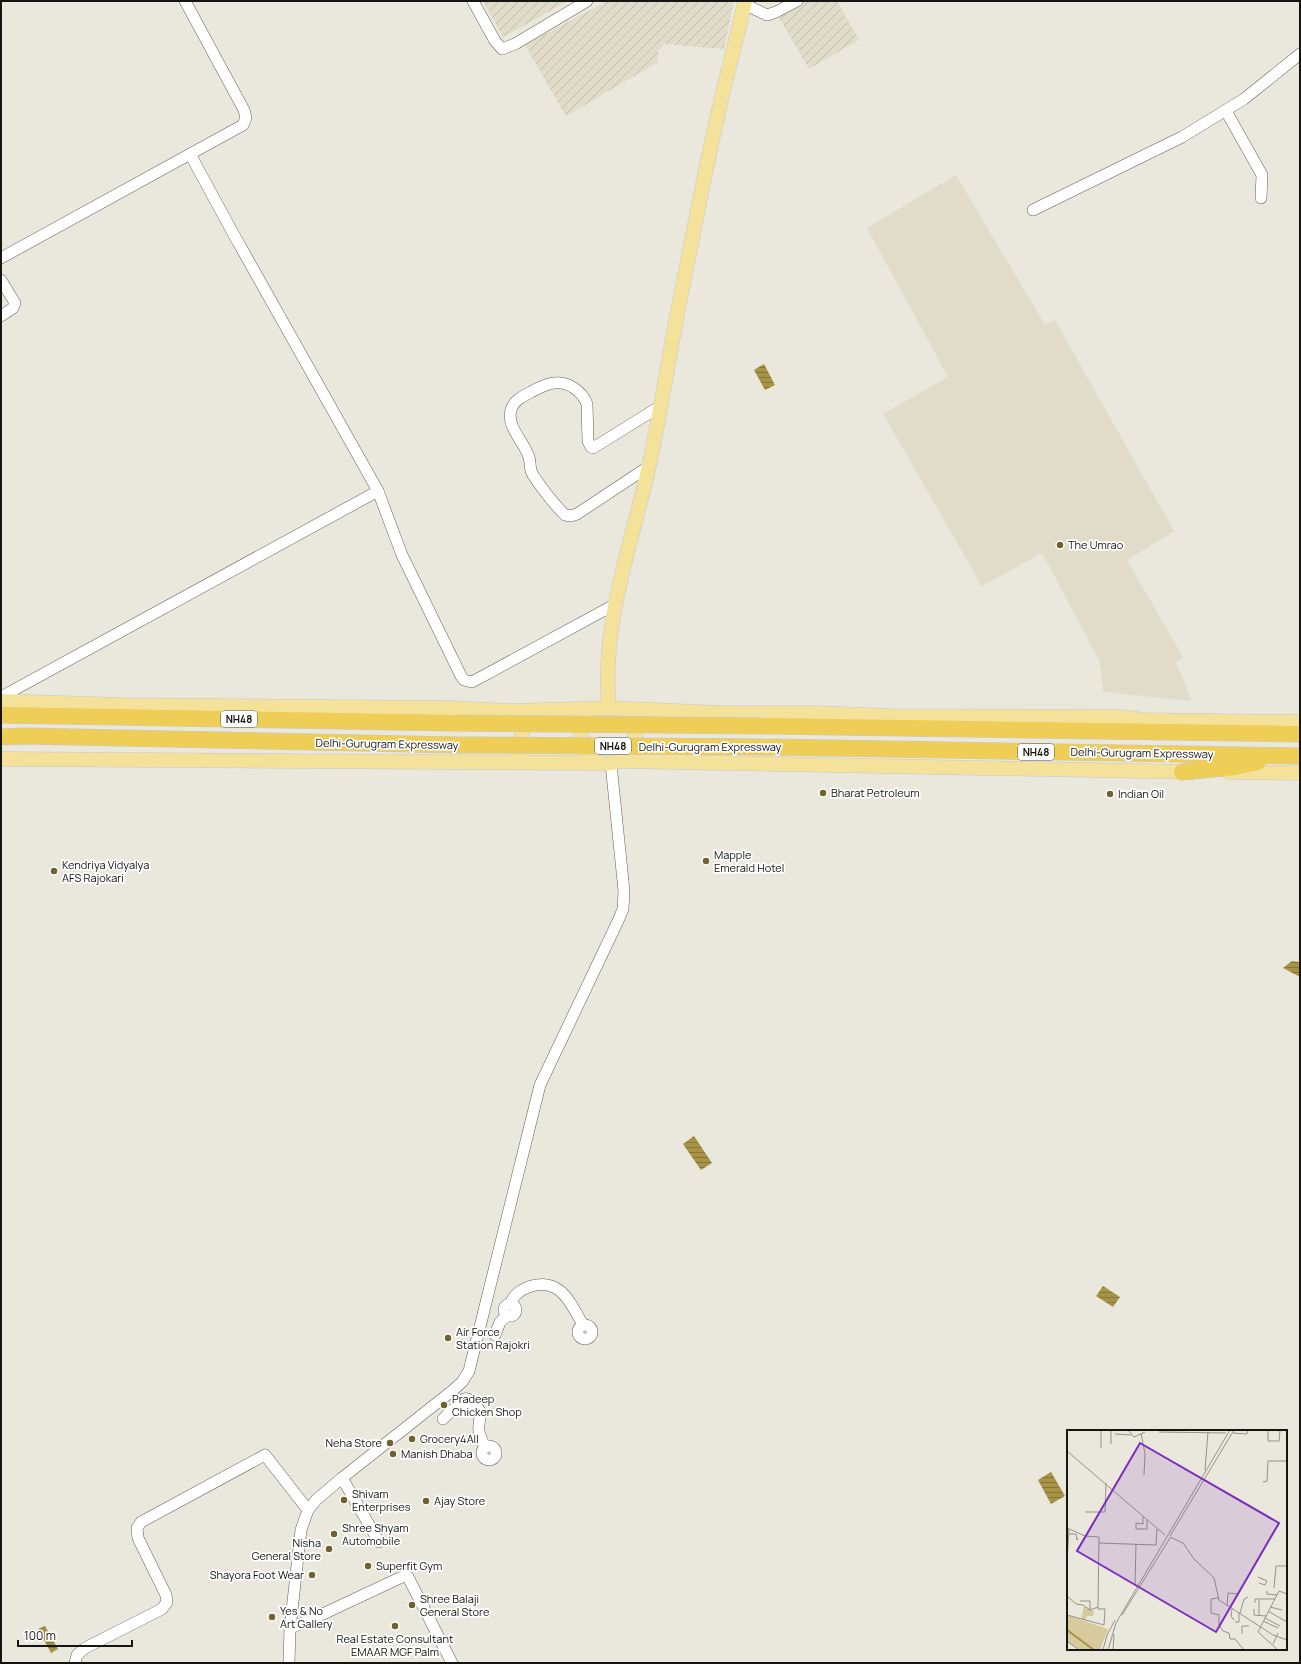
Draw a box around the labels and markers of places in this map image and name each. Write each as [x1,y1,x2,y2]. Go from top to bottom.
place label: The Umrao [1068,537,1124,552]
marker: The Umrao [1055,540,1065,550]
place label: Bharat Petroleum [831,785,920,800]
place label: Indian Oil [1118,786,1164,801]
marker: Bharat Petroleum [818,788,828,798]
marker: Indian Oil [1105,789,1115,799]
place label: Mapple Emerald Hotel [714,847,784,875]
marker: Mapple Emerald Hotel [701,856,711,866]
place label: Kendriya Vidyalya AFS Rajokari [62,857,149,885]
marker: Kendriya Vidyalya AFS Rajokari [49,866,59,876]
place label: Air Force Station Rajokri [456,1324,530,1352]
marker: Air Force Station Rajokri [443,1333,453,1343]
place label: Pradeep Chicken Shop [452,1391,522,1419]
marker: Pradeep Chicken Shop [439,1400,449,1410]
place label: Grocery4All [420,1431,479,1446]
marker: Grocery4All [407,1434,417,1444]
place label: Neha Store [325,1435,383,1450]
marker: Neha Store [385,1438,395,1448]
place label: Manish Dhaba [401,1446,473,1461]
marker: Manish Dhaba [388,1449,398,1459]
place label: Shivam Enterprises [352,1486,411,1514]
place label: Ajay Store [434,1493,486,1508]
marker: Shivam Enterprises [339,1495,349,1505]
marker: Ajay Store [421,1496,431,1506]
place label: Shree Shyam Automobile [342,1520,409,1548]
marker: Shree Shyam Automobile [329,1529,339,1539]
place label: Nisha General Store [252,1535,322,1563]
marker: Nisha General Store [324,1544,334,1554]
place label: Superfit Gym [376,1558,442,1573]
marker: Superfit Gym [363,1561,373,1571]
place label: Shayora Foot Wear [210,1567,304,1582]
marker: Shayora Foot Wear [307,1570,317,1580]
place label: Shree Balaji General Store [420,1591,490,1619]
marker: Shree Balaji General Store [407,1600,417,1610]
place label: Yes & No Art Gallery [280,1603,333,1631]
marker: Yes & No Art Gallery [267,1612,277,1622]
marker: Real Estate Consultant EMAAR MGF Palm [390,1621,400,1631]
place label: Real Estate Consultant EMAAR MGF Palm [337,1631,453,1659]

